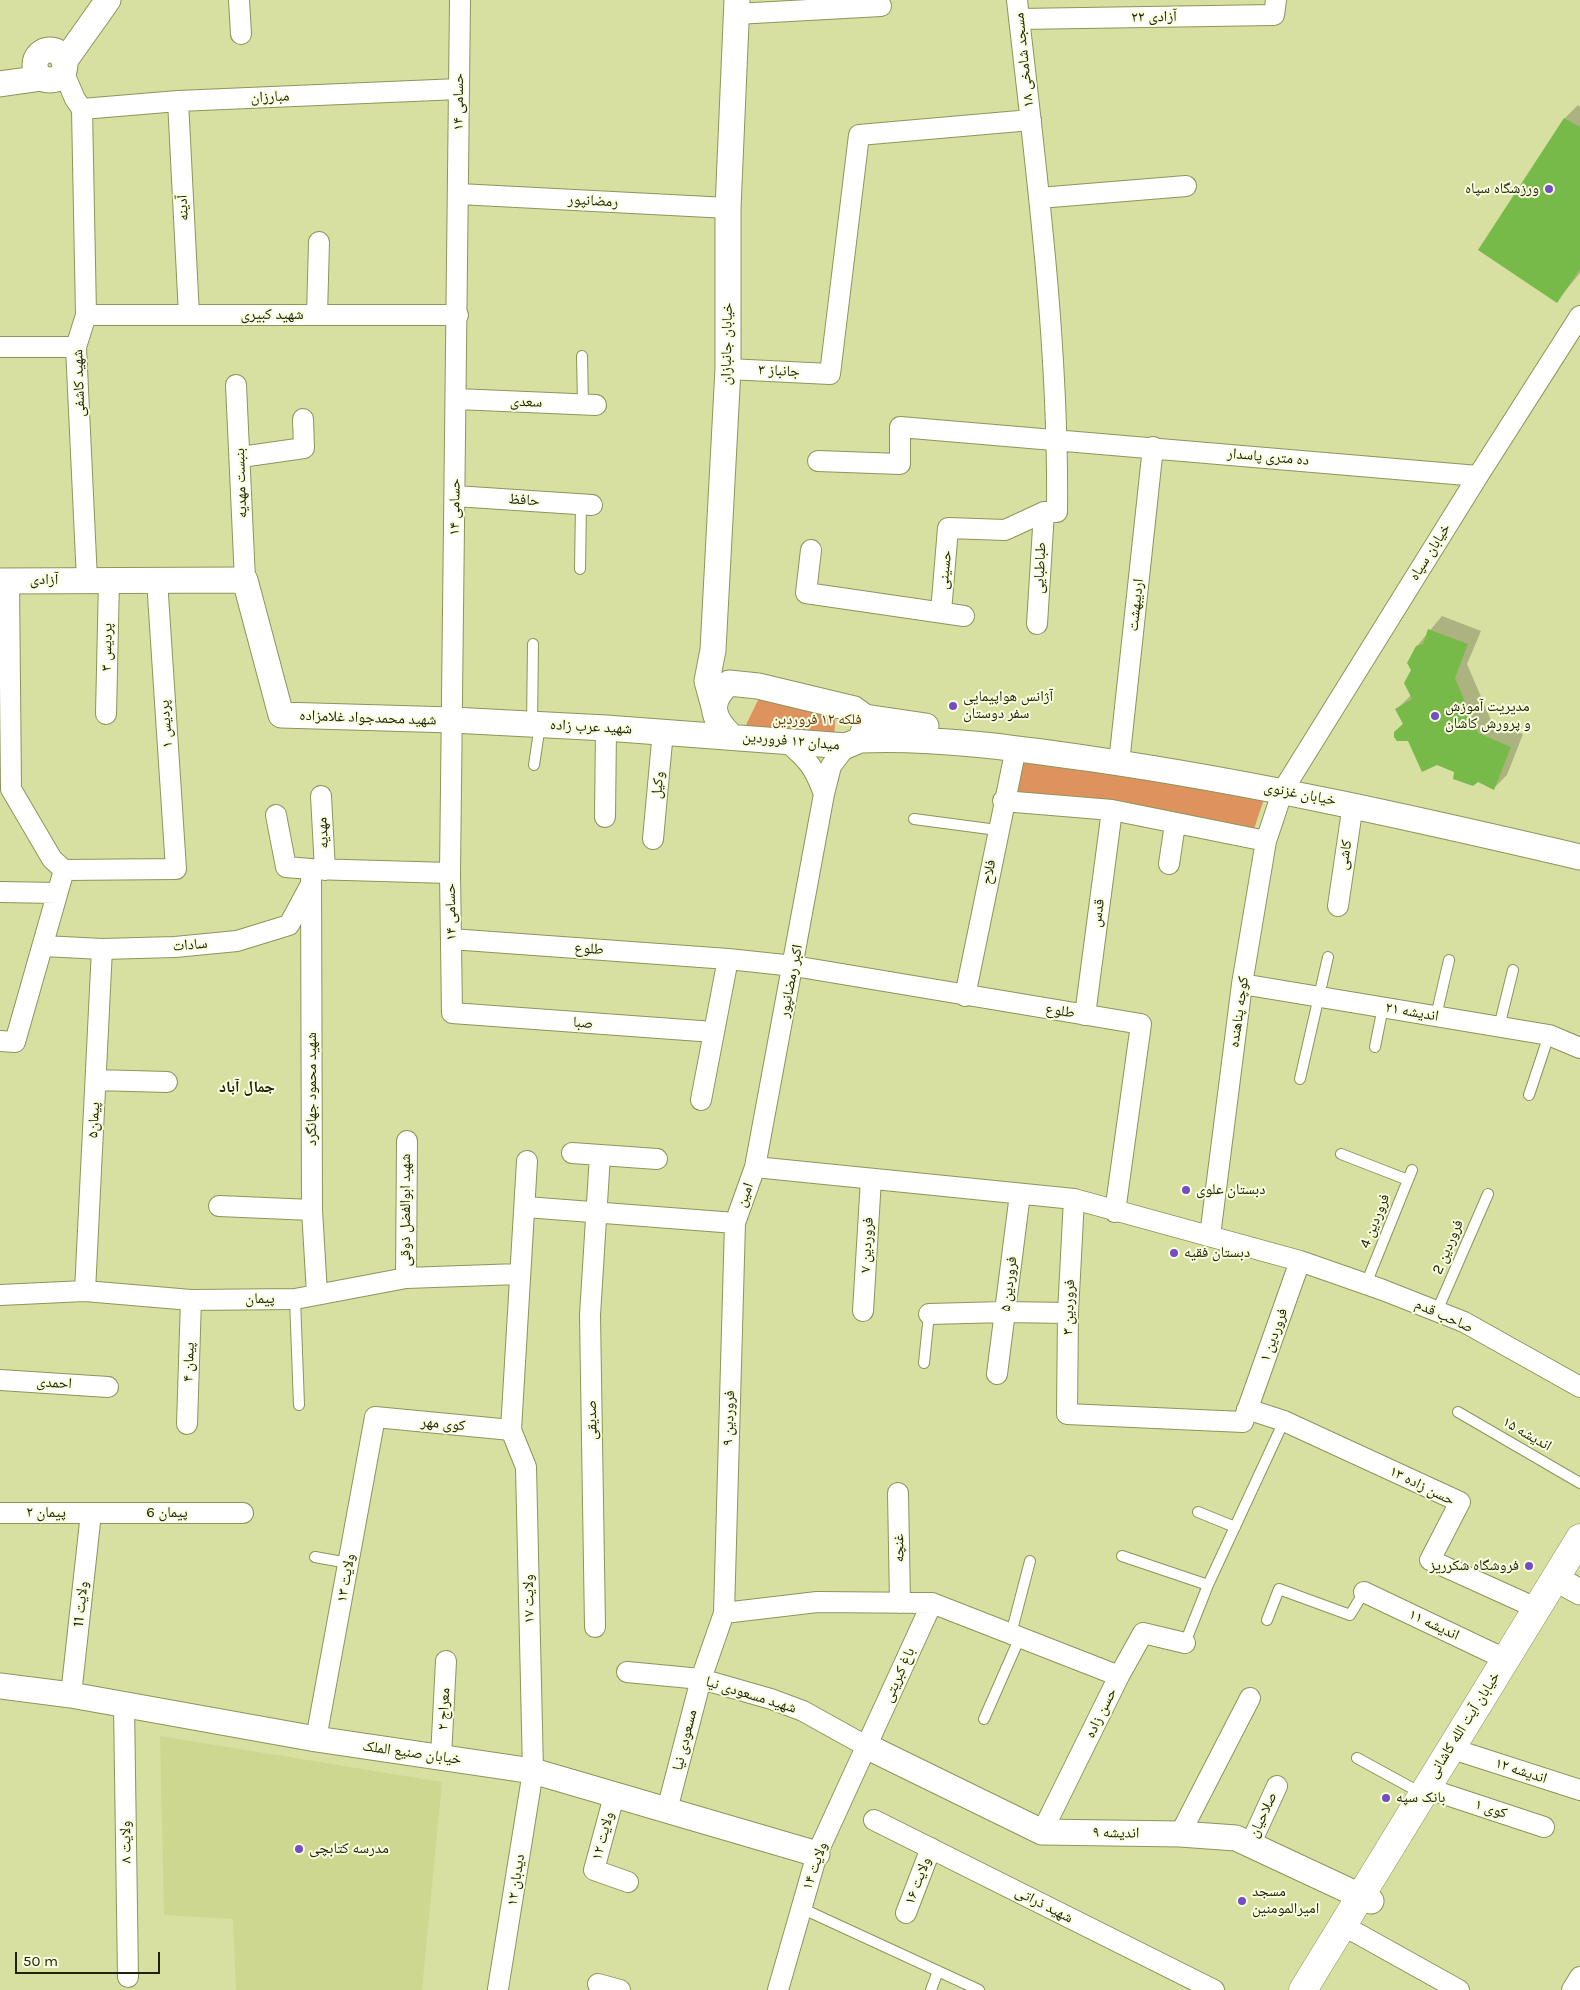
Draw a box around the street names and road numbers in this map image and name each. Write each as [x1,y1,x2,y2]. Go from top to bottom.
street label: آزادی ۲۲ [1131,8,1177,26]
street label: مسجد شامخی ۱۸ [1010,12,1038,108]
street label: حسامی ۱۴ [450,73,468,131]
street label: مبارزان [250,87,290,107]
street label: رمضانپور [567,191,619,211]
street label: آدینه [173,195,193,221]
street label: خیابان جانبازان [717,302,737,386]
street label: شهید کبیری [241,306,303,324]
street label: شهید کاشفی [69,349,89,417]
street label: جانباز ۳ [758,361,800,381]
street label: سعدی [509,392,543,412]
street label: ده متری پاسدار [1226,444,1310,470]
street label: بنبست مهدیه [231,448,251,518]
street label: حسامی ۱۴ [445,478,465,536]
street label: حافظ [508,490,540,510]
street label: خیابان سپاه [1405,520,1455,584]
street label: طباطبایی [1030,542,1050,594]
street label: حسینی [934,550,956,590]
street label: آزادی [30,571,58,589]
street label: اردیبهشت [1124,578,1148,632]
street label: پردیس ۳ [98,623,116,671]
street label: پردیس ۱ [155,699,177,749]
street label: شهید محمدجواد غلامزاده [299,707,437,729]
street label: شهید عرب زاده [550,716,632,738]
street label: میدان ۱۲ فروردین [742,728,840,754]
street label: وکیل [648,770,668,800]
street label: خیابان غزنوی [1262,778,1338,810]
street label: مهدیه [313,817,333,849]
street label: کاشی [1334,839,1356,871]
street label: فلاح [978,858,1000,886]
street label: حسامی ۱۴ [441,883,461,941]
street label: قدس [1087,898,1109,928]
street label: سادات [172,935,208,955]
street label: طلوع [574,939,604,959]
street label: اکبر رمضانپور [775,943,807,1019]
street label: کوچه پناهنده [1225,975,1253,1049]
street label: اندیشه ۲۱ [1384,998,1440,1026]
street label: طلوع [1044,1000,1076,1022]
street label: صبا [572,1013,594,1033]
street label: شهید محمود جهانگرد [303,1032,321,1146]
street label: پیمان۵ [84,1102,104,1138]
street label: شهید ابوالفضل ذوقی [397,1154,415,1266]
street label: امین [732,1180,758,1210]
street label: فروردین 4 [1356,1191,1394,1251]
street label: فروردین ۷ [857,1217,877,1273]
street label: فروردین 2 [1428,1217,1468,1277]
street label: فروردین ۵ [997,1255,1021,1313]
street label: فروردین ۳ [1059,1279,1079,1335]
street label: پیمان [245,1290,275,1308]
street label: صاحب قدم [1412,1295,1476,1337]
street label: فروردین ۱ [1256,1306,1292,1364]
street label: پیمان ۴ [179,1342,199,1382]
street label: احمدی [36,1373,72,1393]
street label: فروردین ۹ [719,1390,739,1446]
street label: صدیقی [583,1400,601,1440]
street label: کوی مهر [420,1413,466,1435]
street label: اندیشه ۱۵ [1499,1413,1555,1455]
street label: حسن زاده ۱۳ [1386,1462,1458,1510]
street label: پیمان ۲ [26,1504,66,1522]
street label: پیمان 6 [146,1504,188,1522]
street label: غنچه [890,1533,908,1563]
street label: ولایت ۱۳ [333,1552,359,1604]
street label: ولایت ۱۷ [520,1574,538,1624]
street label: ولایت 11 [70,1580,92,1628]
street label: اندیشه ۱۱ [1406,1605,1462,1645]
street label: باغ کبریتی [879,1645,919,1705]
street label: خیابان آیت الله کاشانی [1424,1668,1504,1782]
street label: شهید مسعودی نیا [703,1673,799,1717]
street label: حسن زاده [1081,1685,1121,1741]
street label: معراج ۲ [434,1687,454,1731]
street label: مسعودی نیا [669,1708,701,1772]
street label: خیابان صنیع الملک [361,1737,463,1769]
street label: اندیشه ۱۲ [1493,1754,1549,1788]
street label: صلاحیان [1245,1789,1281,1841]
street label: کوی ۱ [1473,1795,1509,1823]
street label: ولایت ۱۲ [588,1810,618,1862]
street label: ولایت ۸ [117,1821,135,1863]
street label: اندیشه ۹ [1092,1824,1140,1842]
street label: ولایت ۱۴ [798,1840,832,1892]
street label: دیدبان ۱۲ [503,1853,529,1907]
street label: ولایت ۱۶ [901,1855,935,1907]
street label: شهید ذراتی [1012,1883,1076,1927]

